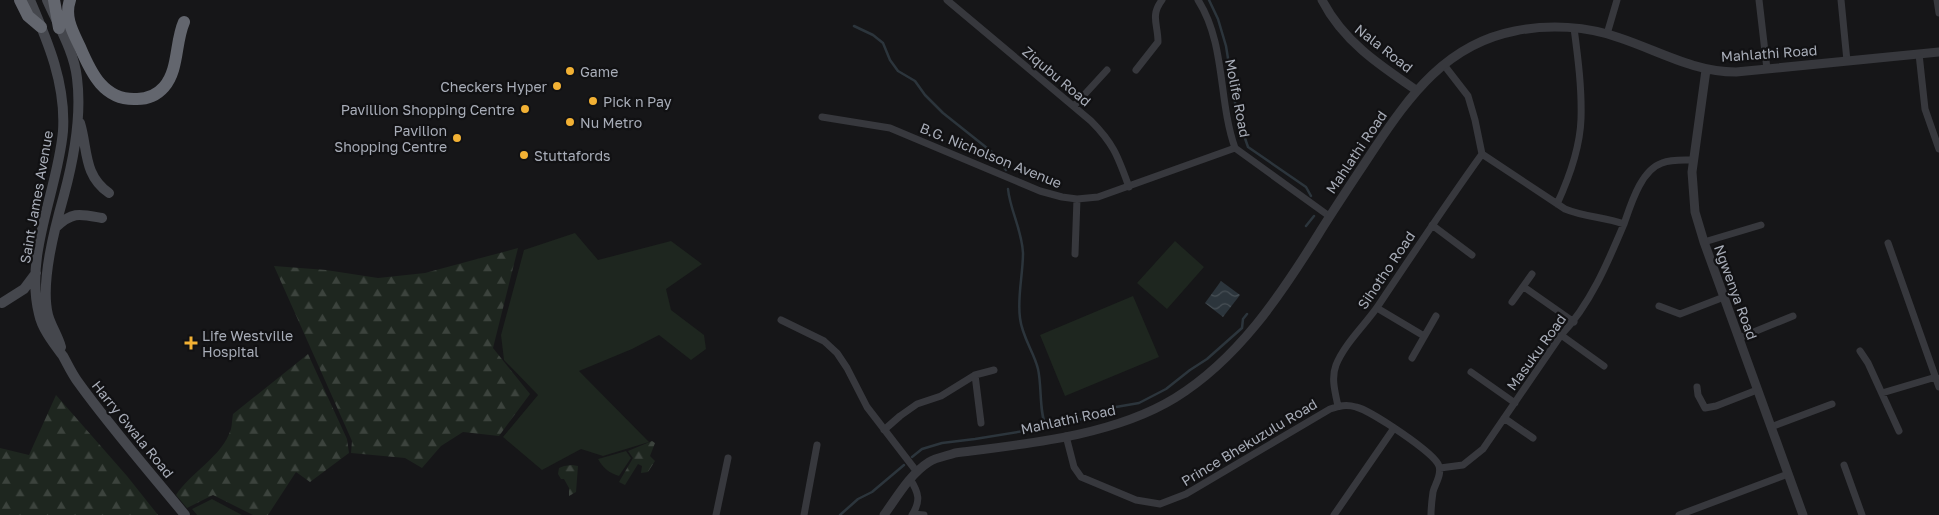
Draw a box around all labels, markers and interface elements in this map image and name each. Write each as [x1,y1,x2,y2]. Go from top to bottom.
street label: Nala Road [1352,20,1416,76]
street label: Mahlathi Road [1720,41,1818,65]
street label: Ziqubu Road [1019,42,1095,110]
street label: Molife Road [1222,57,1254,139]
place label: Game [580,63,618,80]
marker: Game [564,65,576,77]
place label: Checkers Hyper [440,78,548,95]
marker: Checkers Hyper [551,80,563,92]
place label: Pick n Pay [603,93,672,110]
marker: Pick n Pay [587,95,599,107]
place label: Pavillion Shopping Centre [341,101,515,118]
marker: Pavillion Shopping Centre [519,103,531,115]
street label: Mahlathi Road [1322,107,1390,197]
place label: Nu Metro [580,114,642,131]
marker: Nu Metro [564,116,576,128]
street label: B.G. Nicholson Avenue [918,119,1064,191]
place label: Pavilion Shopping Centre [334,122,447,155]
street label: Saint James Avenue [16,129,56,265]
marker: Pavilion Shopping Centre [451,132,463,144]
place label: Stuttafords [534,147,610,164]
marker: Stuttafords [518,149,530,161]
street label: Sihotho Road [1354,228,1418,312]
street label: Ngwenya Road [1711,242,1761,342]
street label: Masuku Road [1503,311,1569,393]
place label: Life Westville Hospital [202,327,293,360]
marker: Life Westville Hospital [184,336,198,350]
street label: Harry Gwala Road [89,377,177,481]
street label: Prince Bhekuzulu Road [1178,395,1320,489]
street label: Mahlathi Road [1019,401,1117,437]

